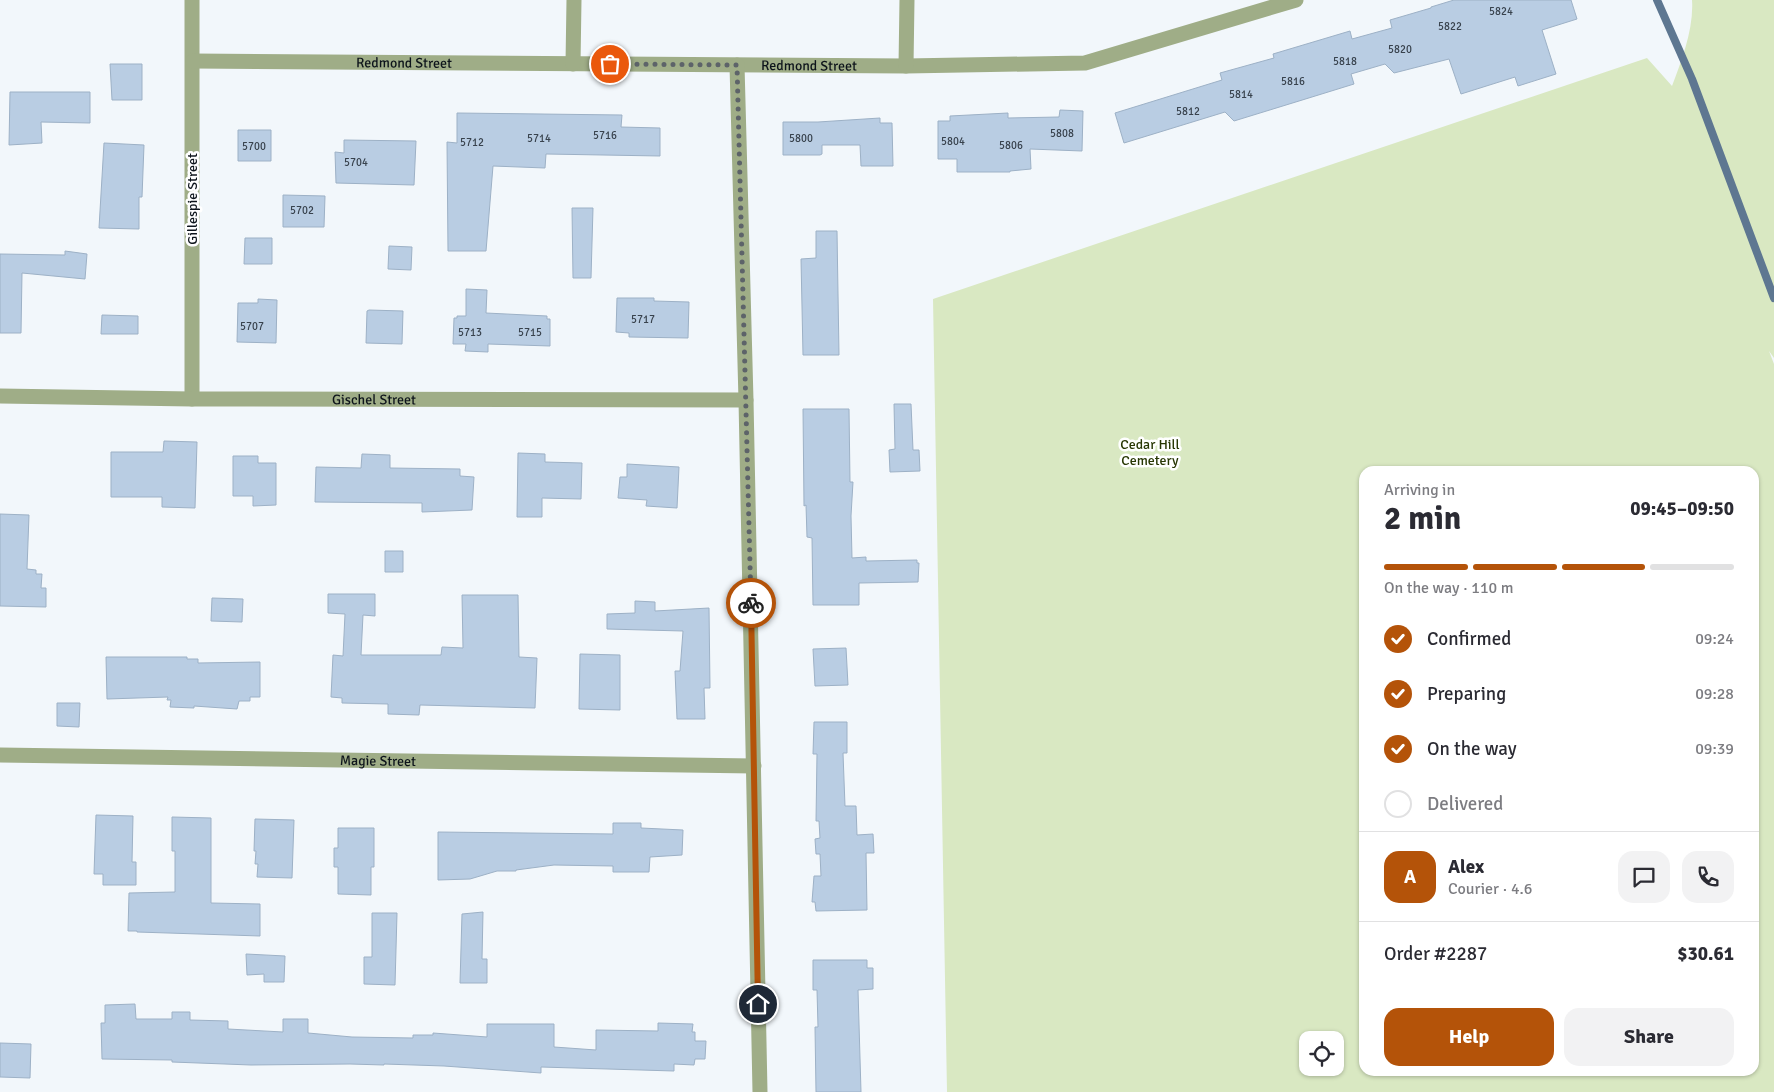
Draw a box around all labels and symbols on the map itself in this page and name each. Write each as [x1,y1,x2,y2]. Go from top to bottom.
house number: 5824 [1489,5,1513,18]
house number: 5822 [1438,20,1462,33]
pin [589,43,631,85]
house number: 5820 [1388,43,1412,56]
street label: Redmond Street [356,54,452,72]
house number: 5818 [1333,55,1357,68]
street label: Redmond Street [761,57,857,75]
house number: 5816 [1281,75,1305,88]
house number: 5814 [1229,88,1253,101]
house number: 5812 [1176,105,1200,118]
house number: 5808 [1050,127,1074,140]
house number: 5716 [593,129,617,142]
house number: 5714 [527,132,551,145]
house number: 5800 [789,132,813,145]
house number: 5804 [941,135,965,148]
house number: 5712 [460,136,484,149]
house number: 5806 [999,139,1023,152]
house number: 5700 [242,140,266,153]
street label: Gillespie Street [184,153,201,245]
house number: 5704 [344,156,368,169]
house number: 5702 [290,204,314,217]
house number: 5717 [631,313,655,326]
house number: 5707 [240,320,264,333]
house number: 5713 [458,326,482,339]
house number: 5715 [518,326,542,339]
street label: Gischel Street [332,391,416,408]
park label: Cedar Hill Cemetery [1120,436,1180,469]
courier [726,578,776,628]
street label: Magie Street [340,752,416,770]
pin [737,983,779,1025]

